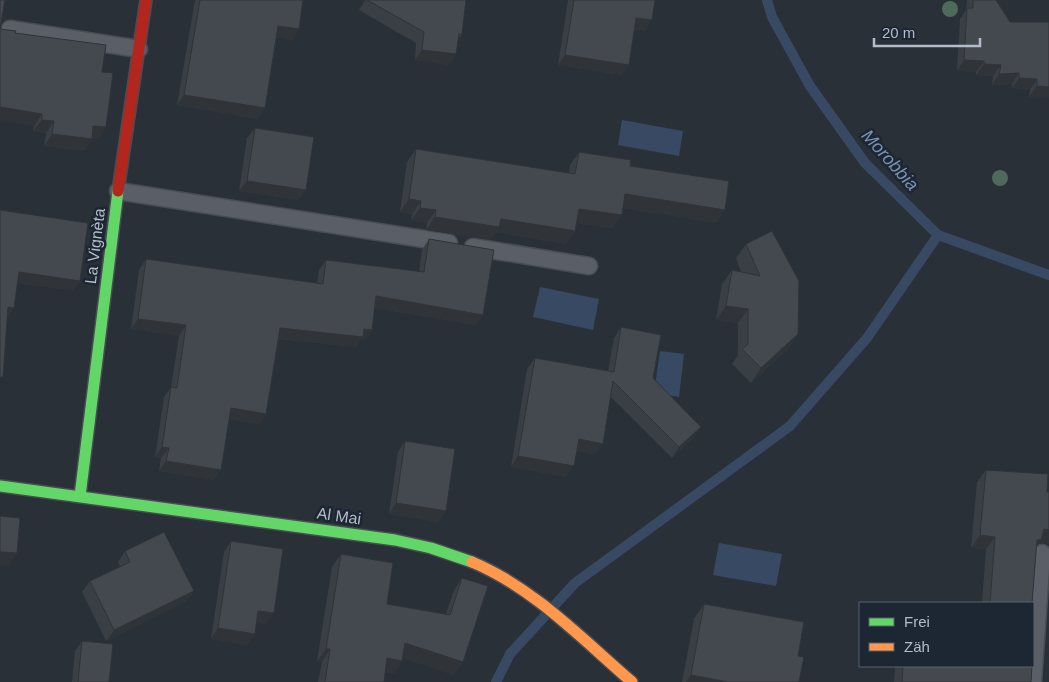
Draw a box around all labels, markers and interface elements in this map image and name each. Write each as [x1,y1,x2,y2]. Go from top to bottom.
scale bar [874,15,980,47]
text: 20 m [882,24,915,41]
water label: Morobbia [857,125,923,195]
street label: La Vignèta [82,207,108,285]
street label: Al Mai [316,504,362,528]
legend [859,602,1034,667]
text: Frei [904,613,930,630]
text: Zäh [904,638,930,655]

